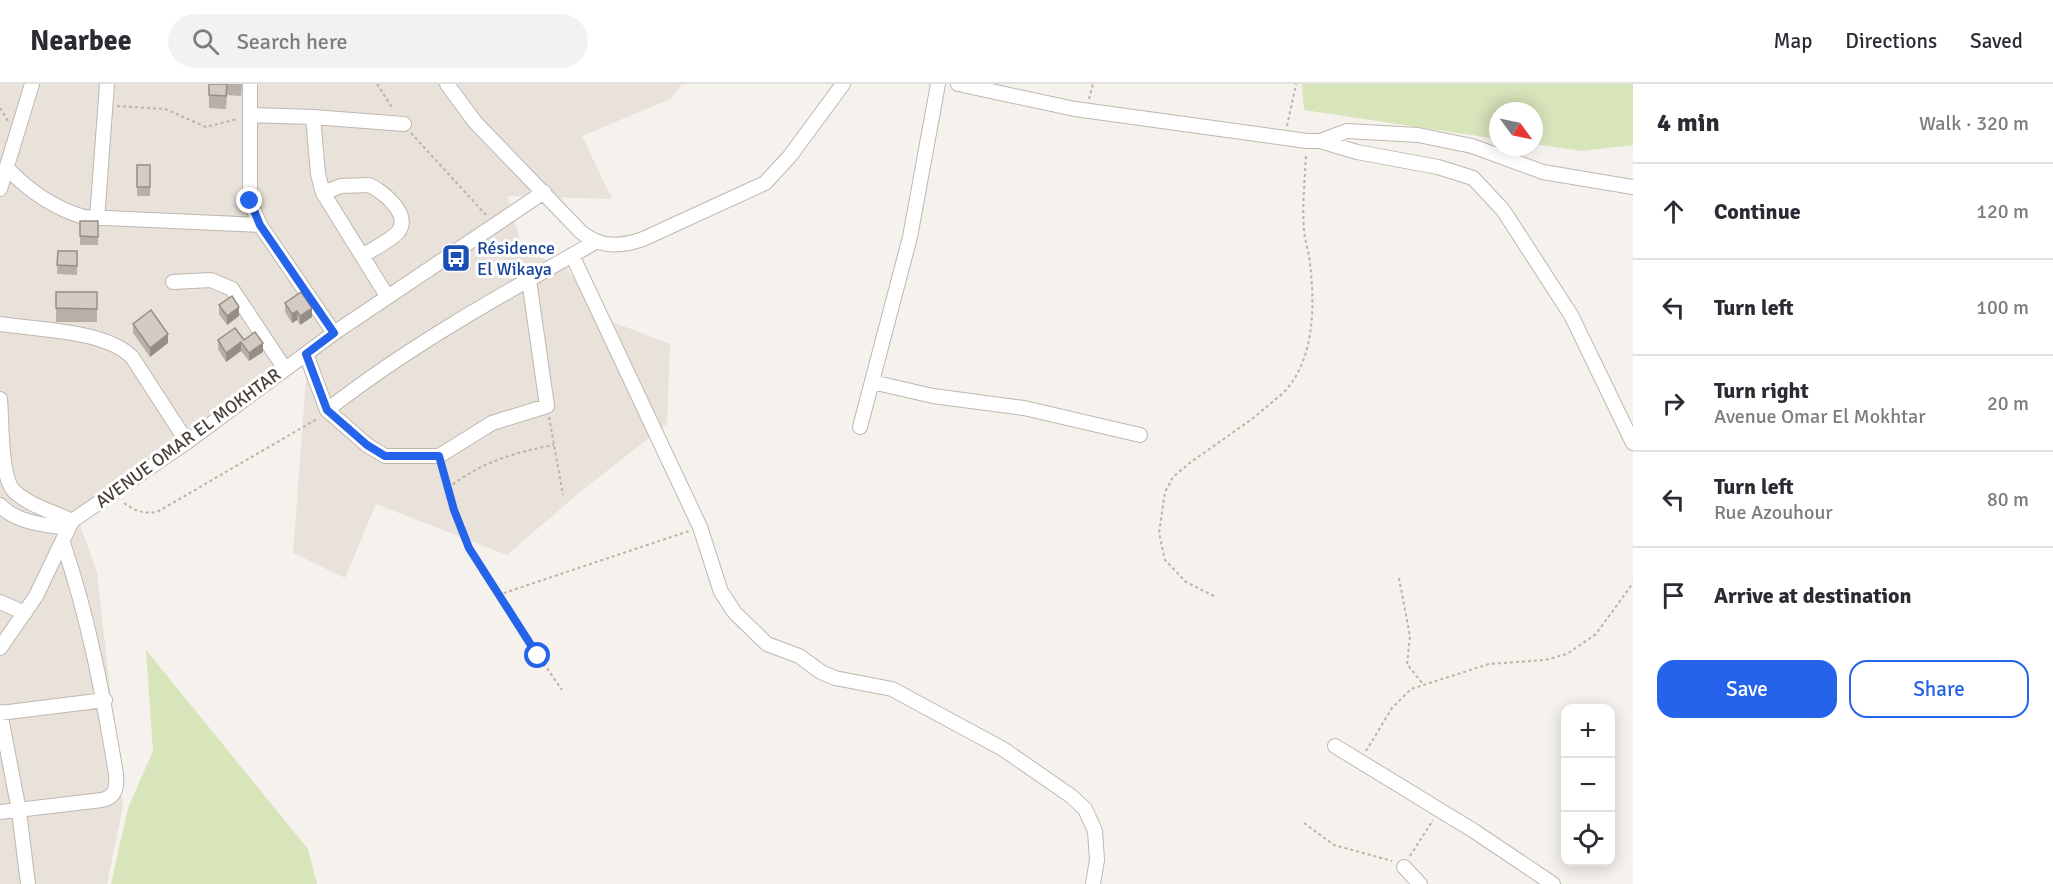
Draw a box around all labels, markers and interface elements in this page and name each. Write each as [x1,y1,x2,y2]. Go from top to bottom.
search box [168,14,588,68]
text: Nearbee [30,24,132,58]
icon: search [189,25,222,58]
text: Search here [237,28,348,55]
text: Map [1774,28,1812,54]
text: Directions [1845,28,1937,54]
text: Saved [1970,28,2023,54]
north arrow [1489,102,1543,156]
text: 4 min [1657,107,1720,139]
text: Walk · 320 m [1919,111,2029,136]
route end [236,187,262,213]
icon: ahead [1657,195,1690,228]
text: Continue [1714,198,1801,225]
text: 120 m [1976,199,2029,224]
place label: Résidence El Wikaya [477,237,555,280]
bus stop icon: Résidence El Wikaya [440,242,472,274]
icon: left [1657,291,1690,324]
text: Turn left [1714,294,1794,321]
text: 100 m [1976,295,2029,320]
street label: AVENUE OMAR EL MOKHTAR [91,363,285,513]
text: Turn right [1714,377,1809,404]
icon: right [1657,387,1690,420]
text: 20 m [1987,391,2029,416]
text: Avenue Omar El Mokhtar [1714,404,1926,429]
text: Turn left [1714,473,1794,500]
icon: left [1657,483,1690,516]
text: 80 m [1987,487,2029,512]
text: Rue Azouhour [1714,500,1833,525]
icon: arrive [1657,579,1690,612]
text: Arrive at destination [1714,582,1911,609]
route start [524,642,550,668]
button: Save [1657,660,1837,718]
button: Share [1849,660,2029,718]
map controls [1561,704,1615,866]
button: + [1561,704,1615,758]
button: − [1561,758,1615,812]
button: locate [1561,812,1615,866]

